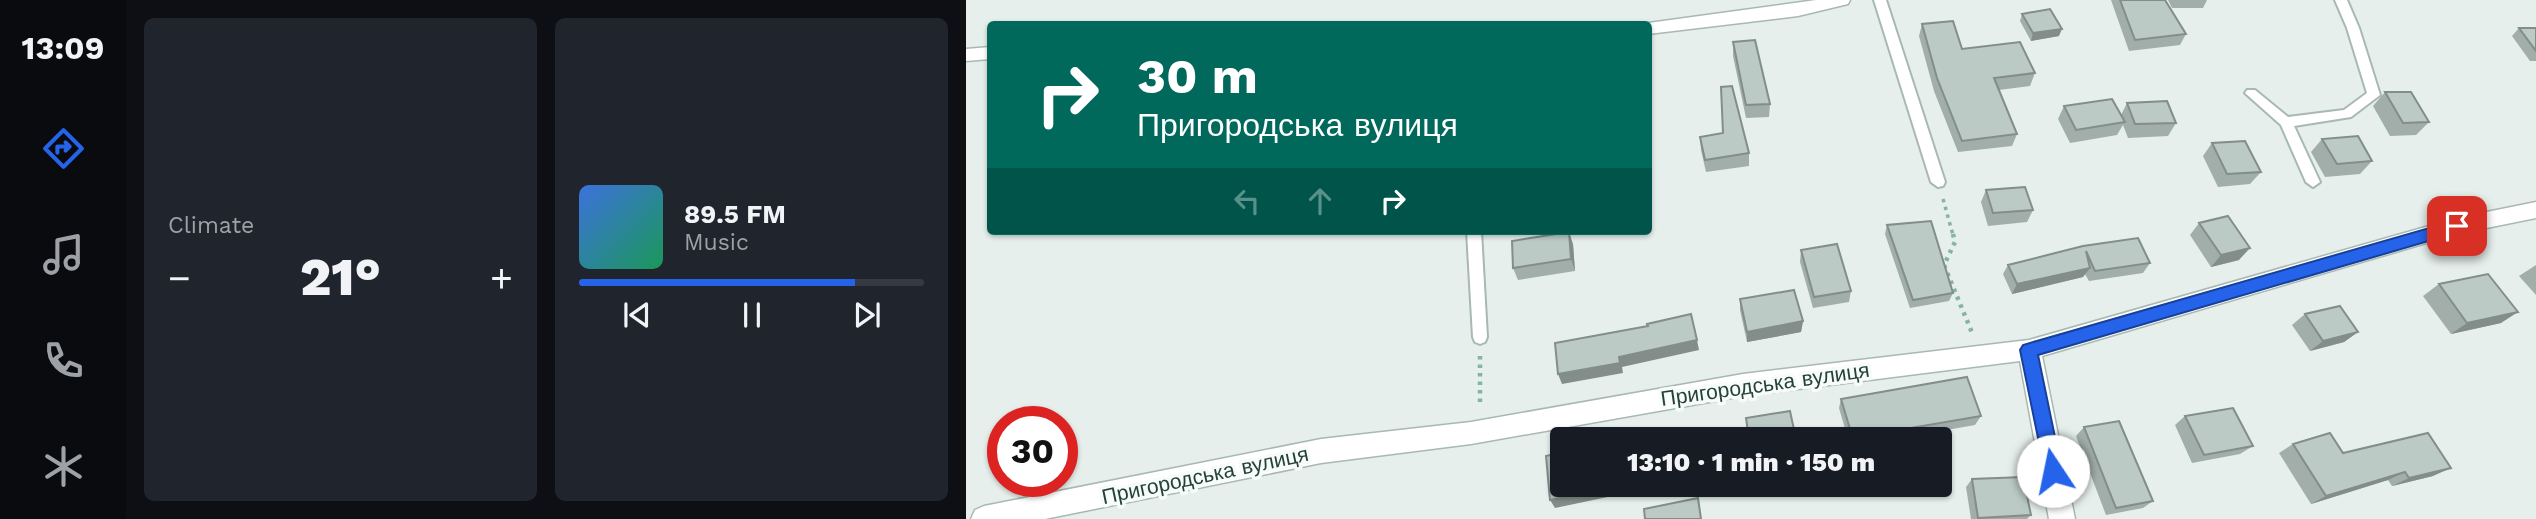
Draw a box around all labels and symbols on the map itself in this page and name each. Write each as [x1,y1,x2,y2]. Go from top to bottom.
pin [2427,196,2487,256]
street label: Пригородська вулиця [1659,357,1871,411]
speed limit sign: 30 [987,406,1078,497]
position arrow [2016,434,2090,508]
street label: Пригородська вулиця [1099,441,1311,509]

